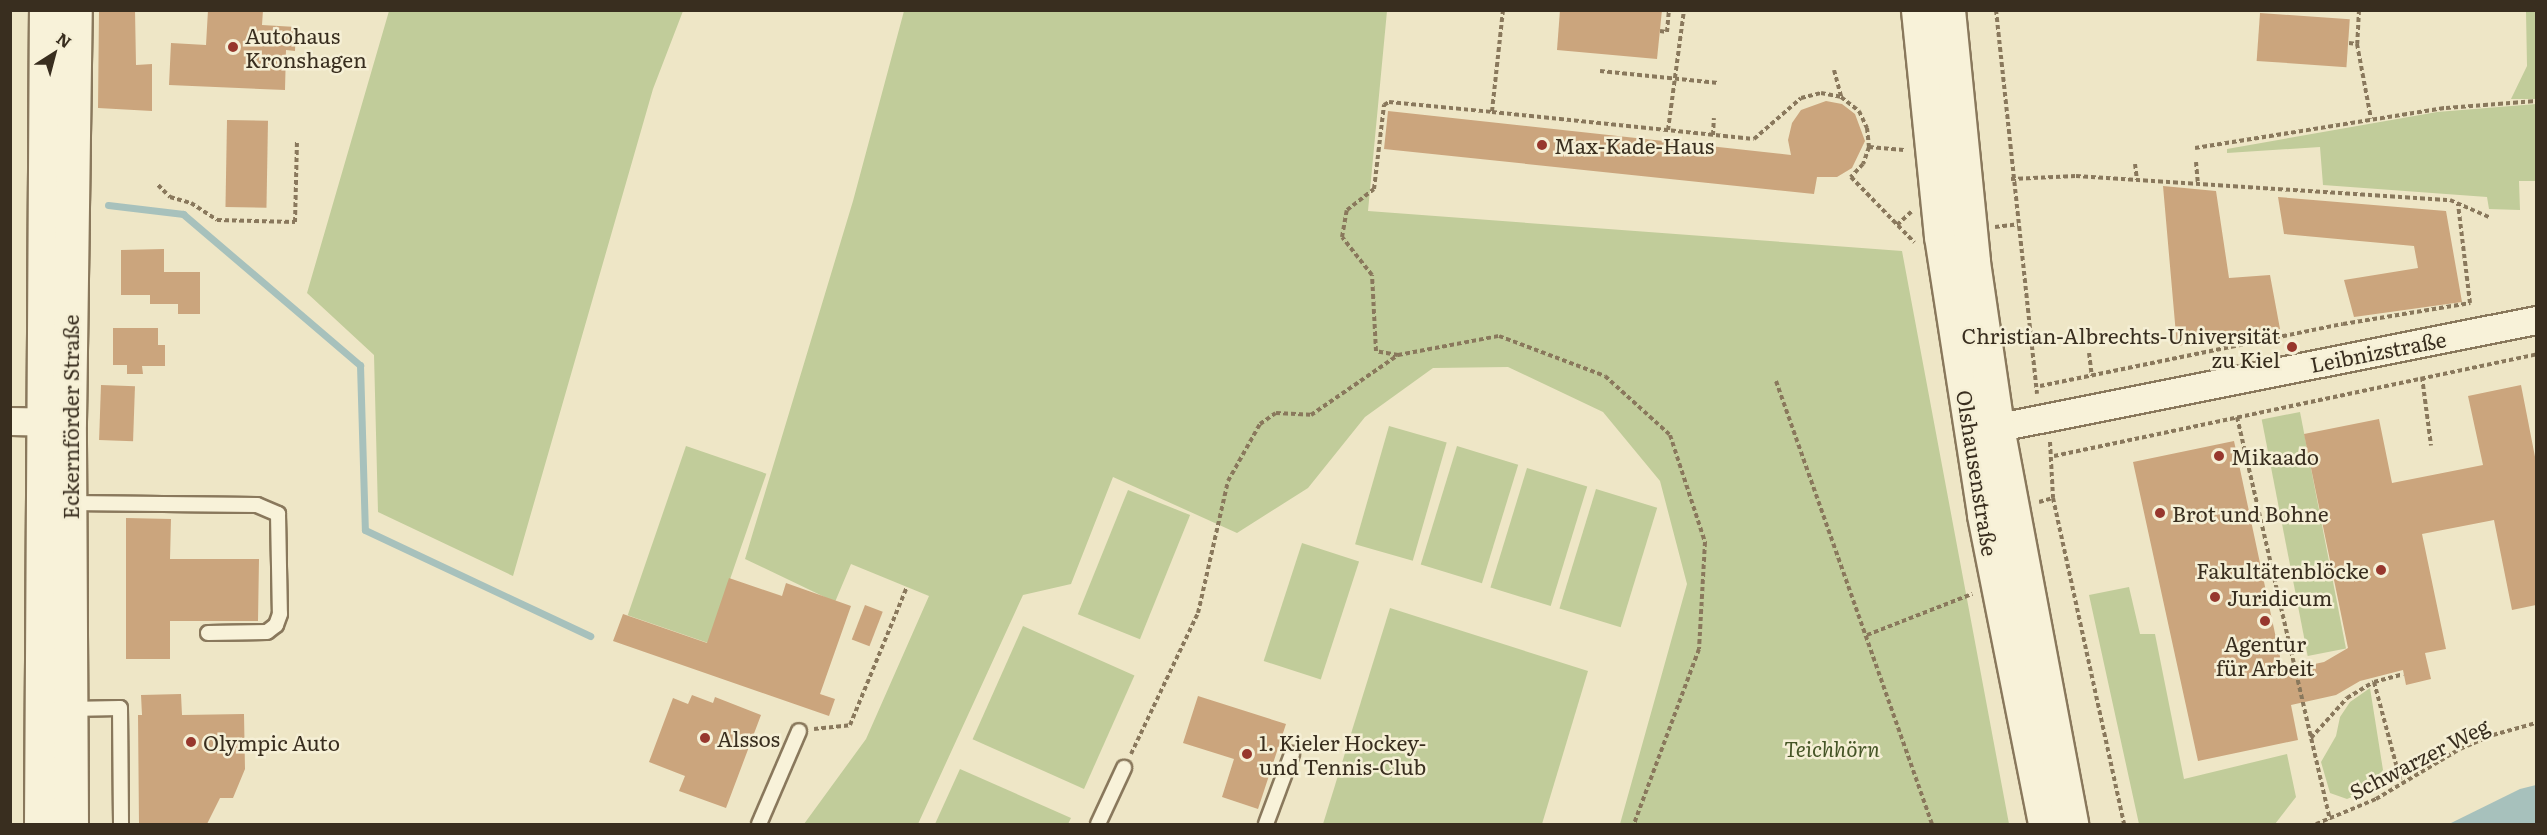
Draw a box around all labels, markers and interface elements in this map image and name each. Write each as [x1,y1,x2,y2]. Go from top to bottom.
place label: Autohaus Kronshagen [245,22,367,72]
north arrow [24,24,84,84]
text: N [52,26,77,53]
marker: Autohaus Kronshagen [226,40,240,54]
place label: Max-Kade-Haus [1554,132,1714,158]
marker: Max-Kade-Haus [1535,138,1549,152]
street label: Eckernförder Straße [57,315,83,519]
place label: Christian-Albrechts-Universität zu Kiel [1961,322,2280,372]
street label: Leibnizstraße [2308,325,2448,377]
marker: Christian-Albrechts-Universität zu Kiel [2285,340,2299,354]
street label: Olshausenstraße [1952,388,2004,558]
place label: Mikaado [2231,443,2319,469]
marker: Mikaado [2212,449,2226,463]
place label: Brot und Bohne [2172,500,2329,526]
marker: Brot und Bohne [2153,506,2167,520]
place label: Fakultätenblöcke [2196,557,2369,583]
marker: Fakultätenblöcke [2374,563,2388,577]
place label: Juridicum [2227,584,2332,610]
marker: Juridicum [2208,590,2222,604]
marker: Agentur für Arbeit [2258,614,2272,628]
place label: Agentur für Arbeit [2216,630,2314,680]
street label: Schwarzer Weg [2345,712,2493,804]
place label: Alssos [717,725,780,751]
place label: Olympic Auto [203,729,340,755]
place label: 1. Kieler Hockey- und Tennis-Club [1259,729,1426,779]
marker: Alssos [698,731,712,745]
marker: Olympic Auto [184,735,198,749]
park label: Teichhörn [1784,735,1880,761]
marker: 1. Kieler Hockey- und Tennis-Club [1240,747,1254,761]

